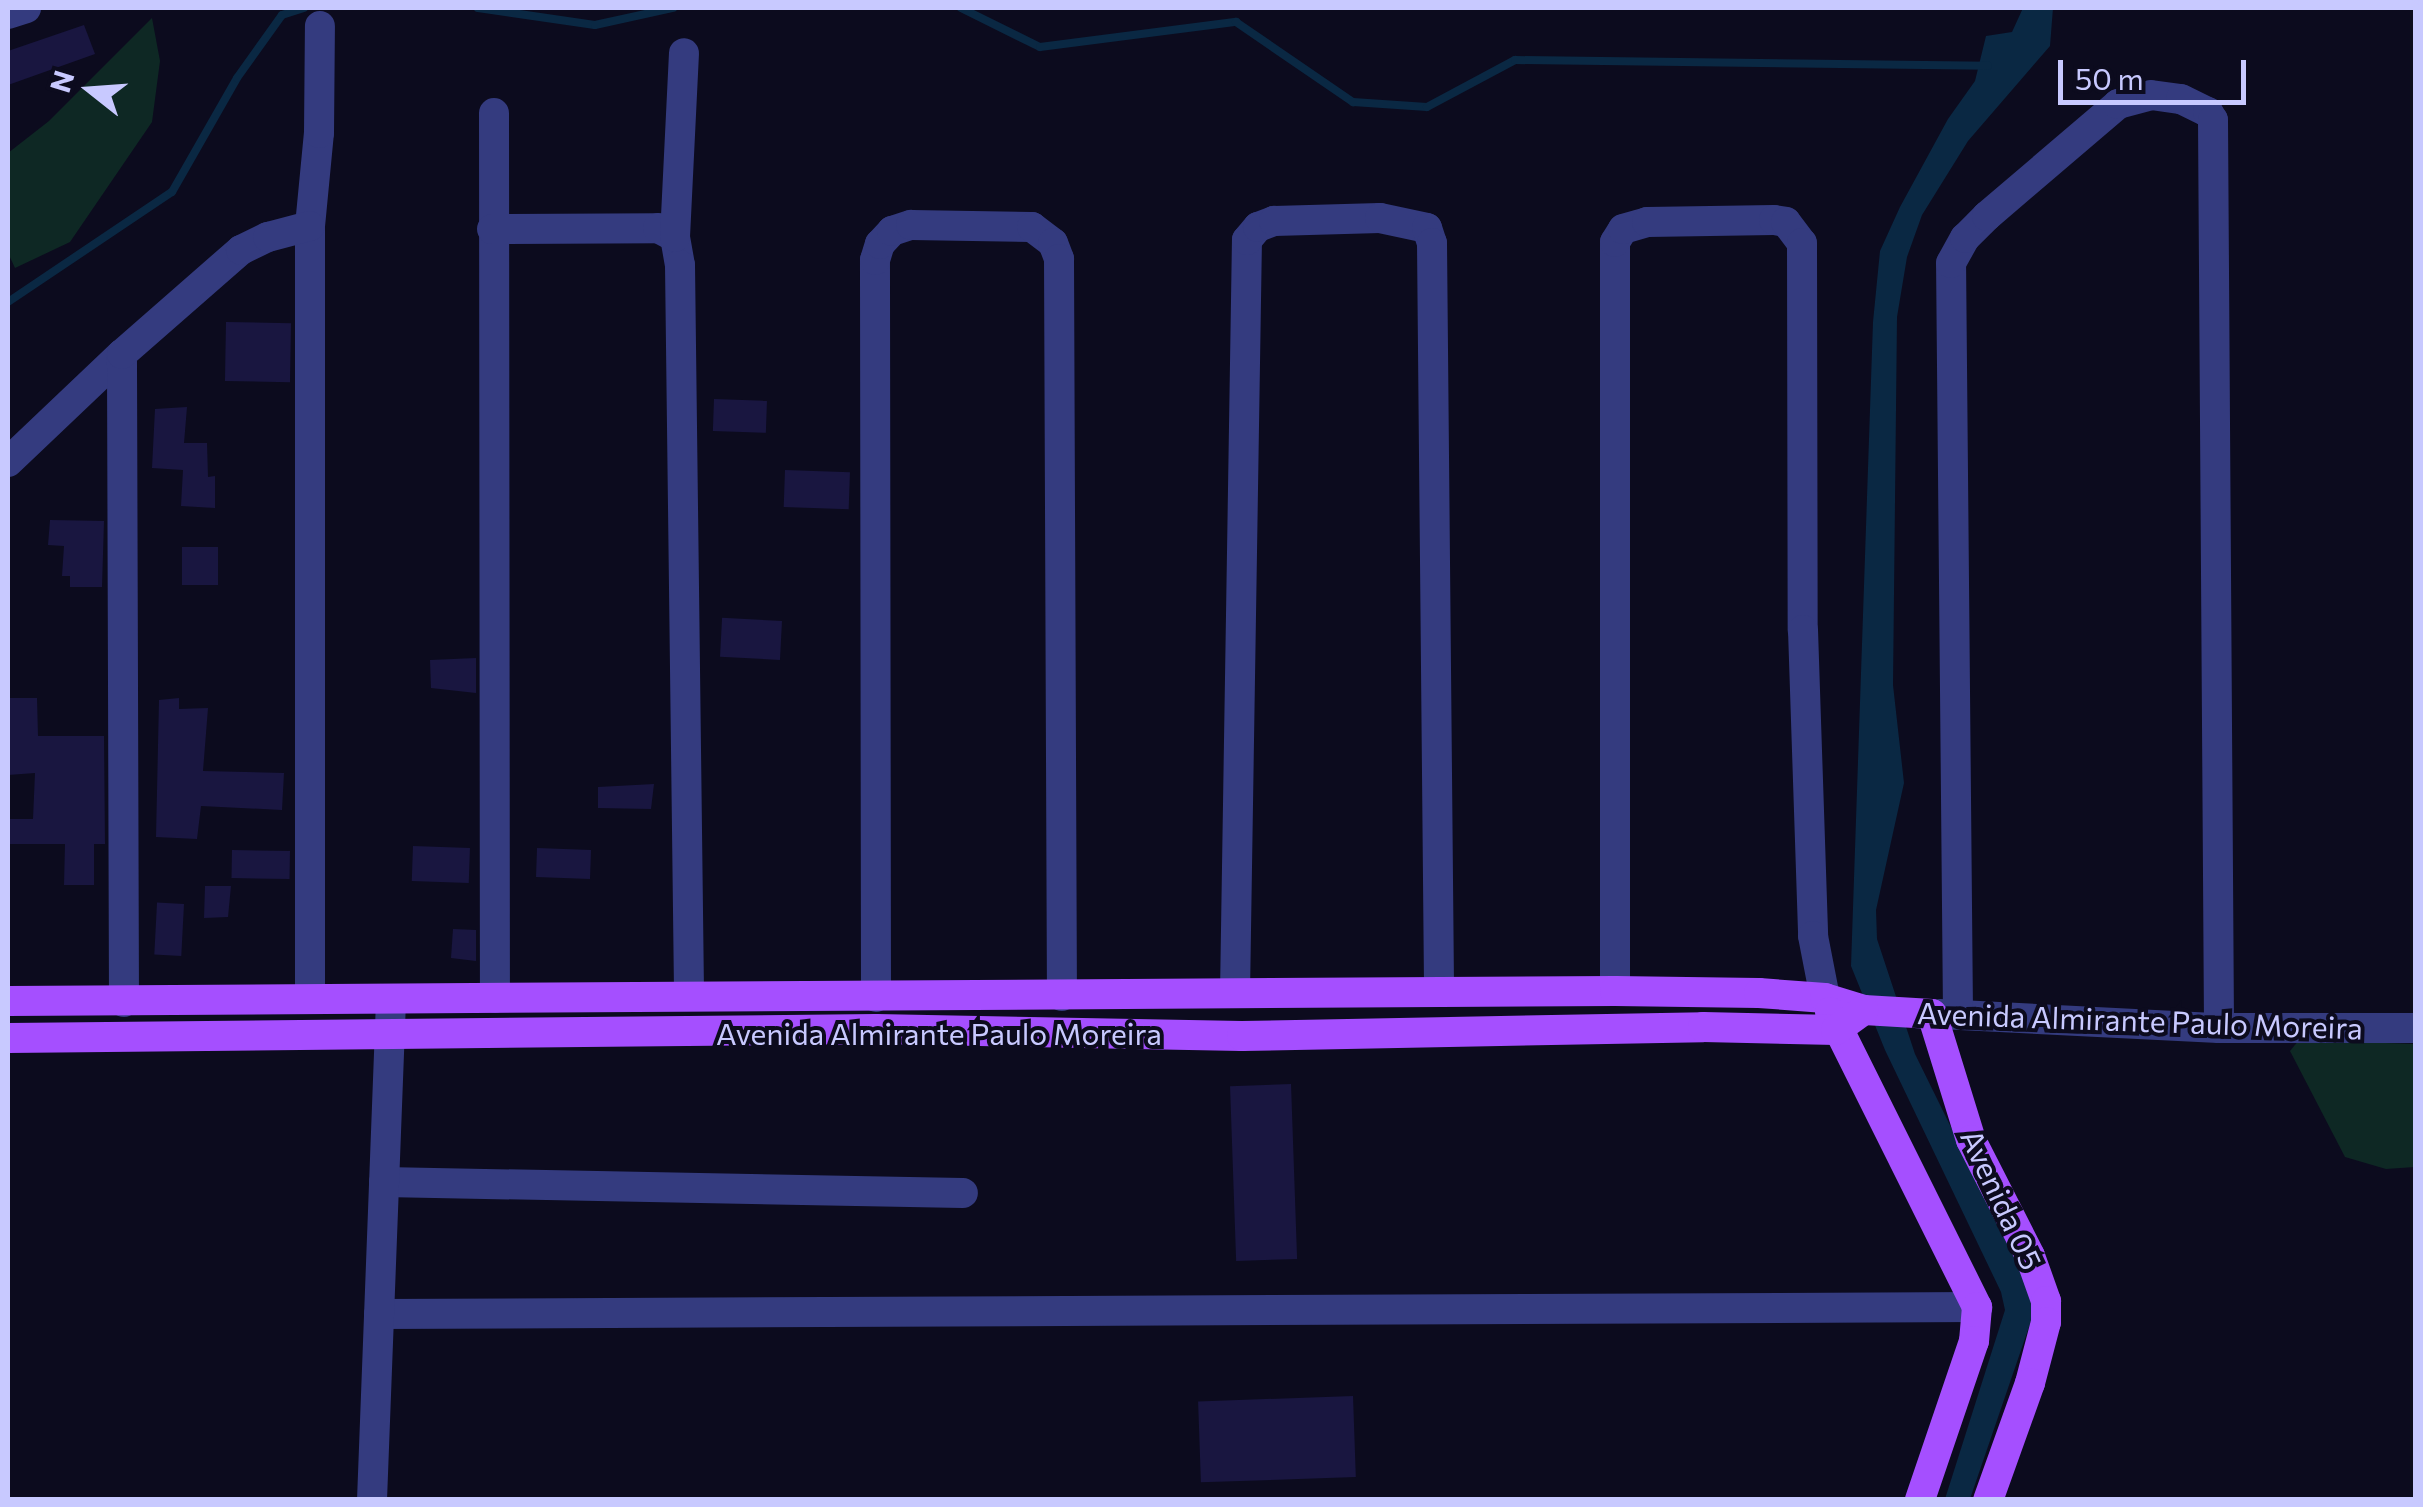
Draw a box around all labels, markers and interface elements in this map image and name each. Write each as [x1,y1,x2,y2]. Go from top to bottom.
north arrow [40,40,140,140]
scale bar [2063,40,2250,102]
text: 50 m [2075,59,2144,96]
text: N [42,66,81,96]
street label: Avenida Almirante Paulo Moreira [1917,994,2363,1046]
street label: Avenida Almirante Paulo Moreira [716,1015,1162,1051]
street label: Avenida 05 [1954,1123,2050,1275]

